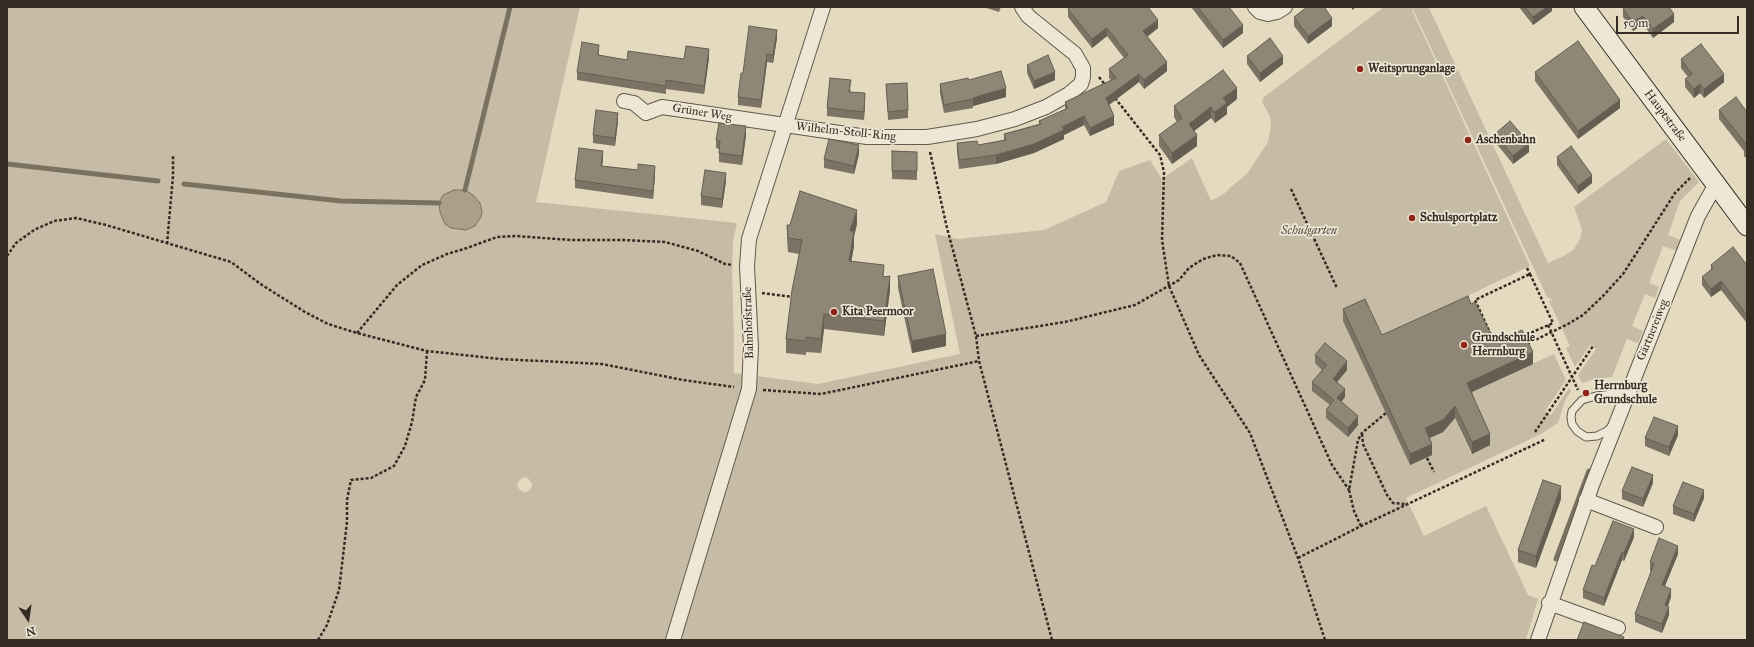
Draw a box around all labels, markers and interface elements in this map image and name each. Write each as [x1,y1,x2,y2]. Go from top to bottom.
scale bar [1618,8,1741,34]
text: 50 m [1623,16,1648,30]
place label: Weitsprunganlage [1368,62,1455,76]
marker: Weitsprunganlage [1355,64,1365,74]
street label: Hauptstraße [1641,87,1689,145]
street label: Grüner Weg [671,101,733,125]
street label: Wilhelm-Stoll-Ring [795,120,897,144]
place label: Aschenbahn [1476,133,1536,147]
marker: Aschenbahn [1463,135,1473,145]
place label: Schulsportplatz [1420,211,1497,225]
marker: Schulsportplatz [1407,213,1417,223]
park label: Schulgarten [1281,224,1337,238]
street label: Bahnhofstraße [741,287,757,359]
street label: Gärtnereiweg [1634,297,1672,363]
place label: Kita Peermoor [842,305,914,319]
marker: Kita Peermoor [829,307,839,317]
place label: Grundschule Herrnburg [1472,331,1535,359]
marker: Grundschule Herrnburg [1459,340,1469,350]
place label: Herrnburg Grundschule [1594,379,1657,407]
marker: Herrnburg Grundschule [1581,388,1591,398]
north arrow [8,599,48,639]
text: N [25,624,37,639]

